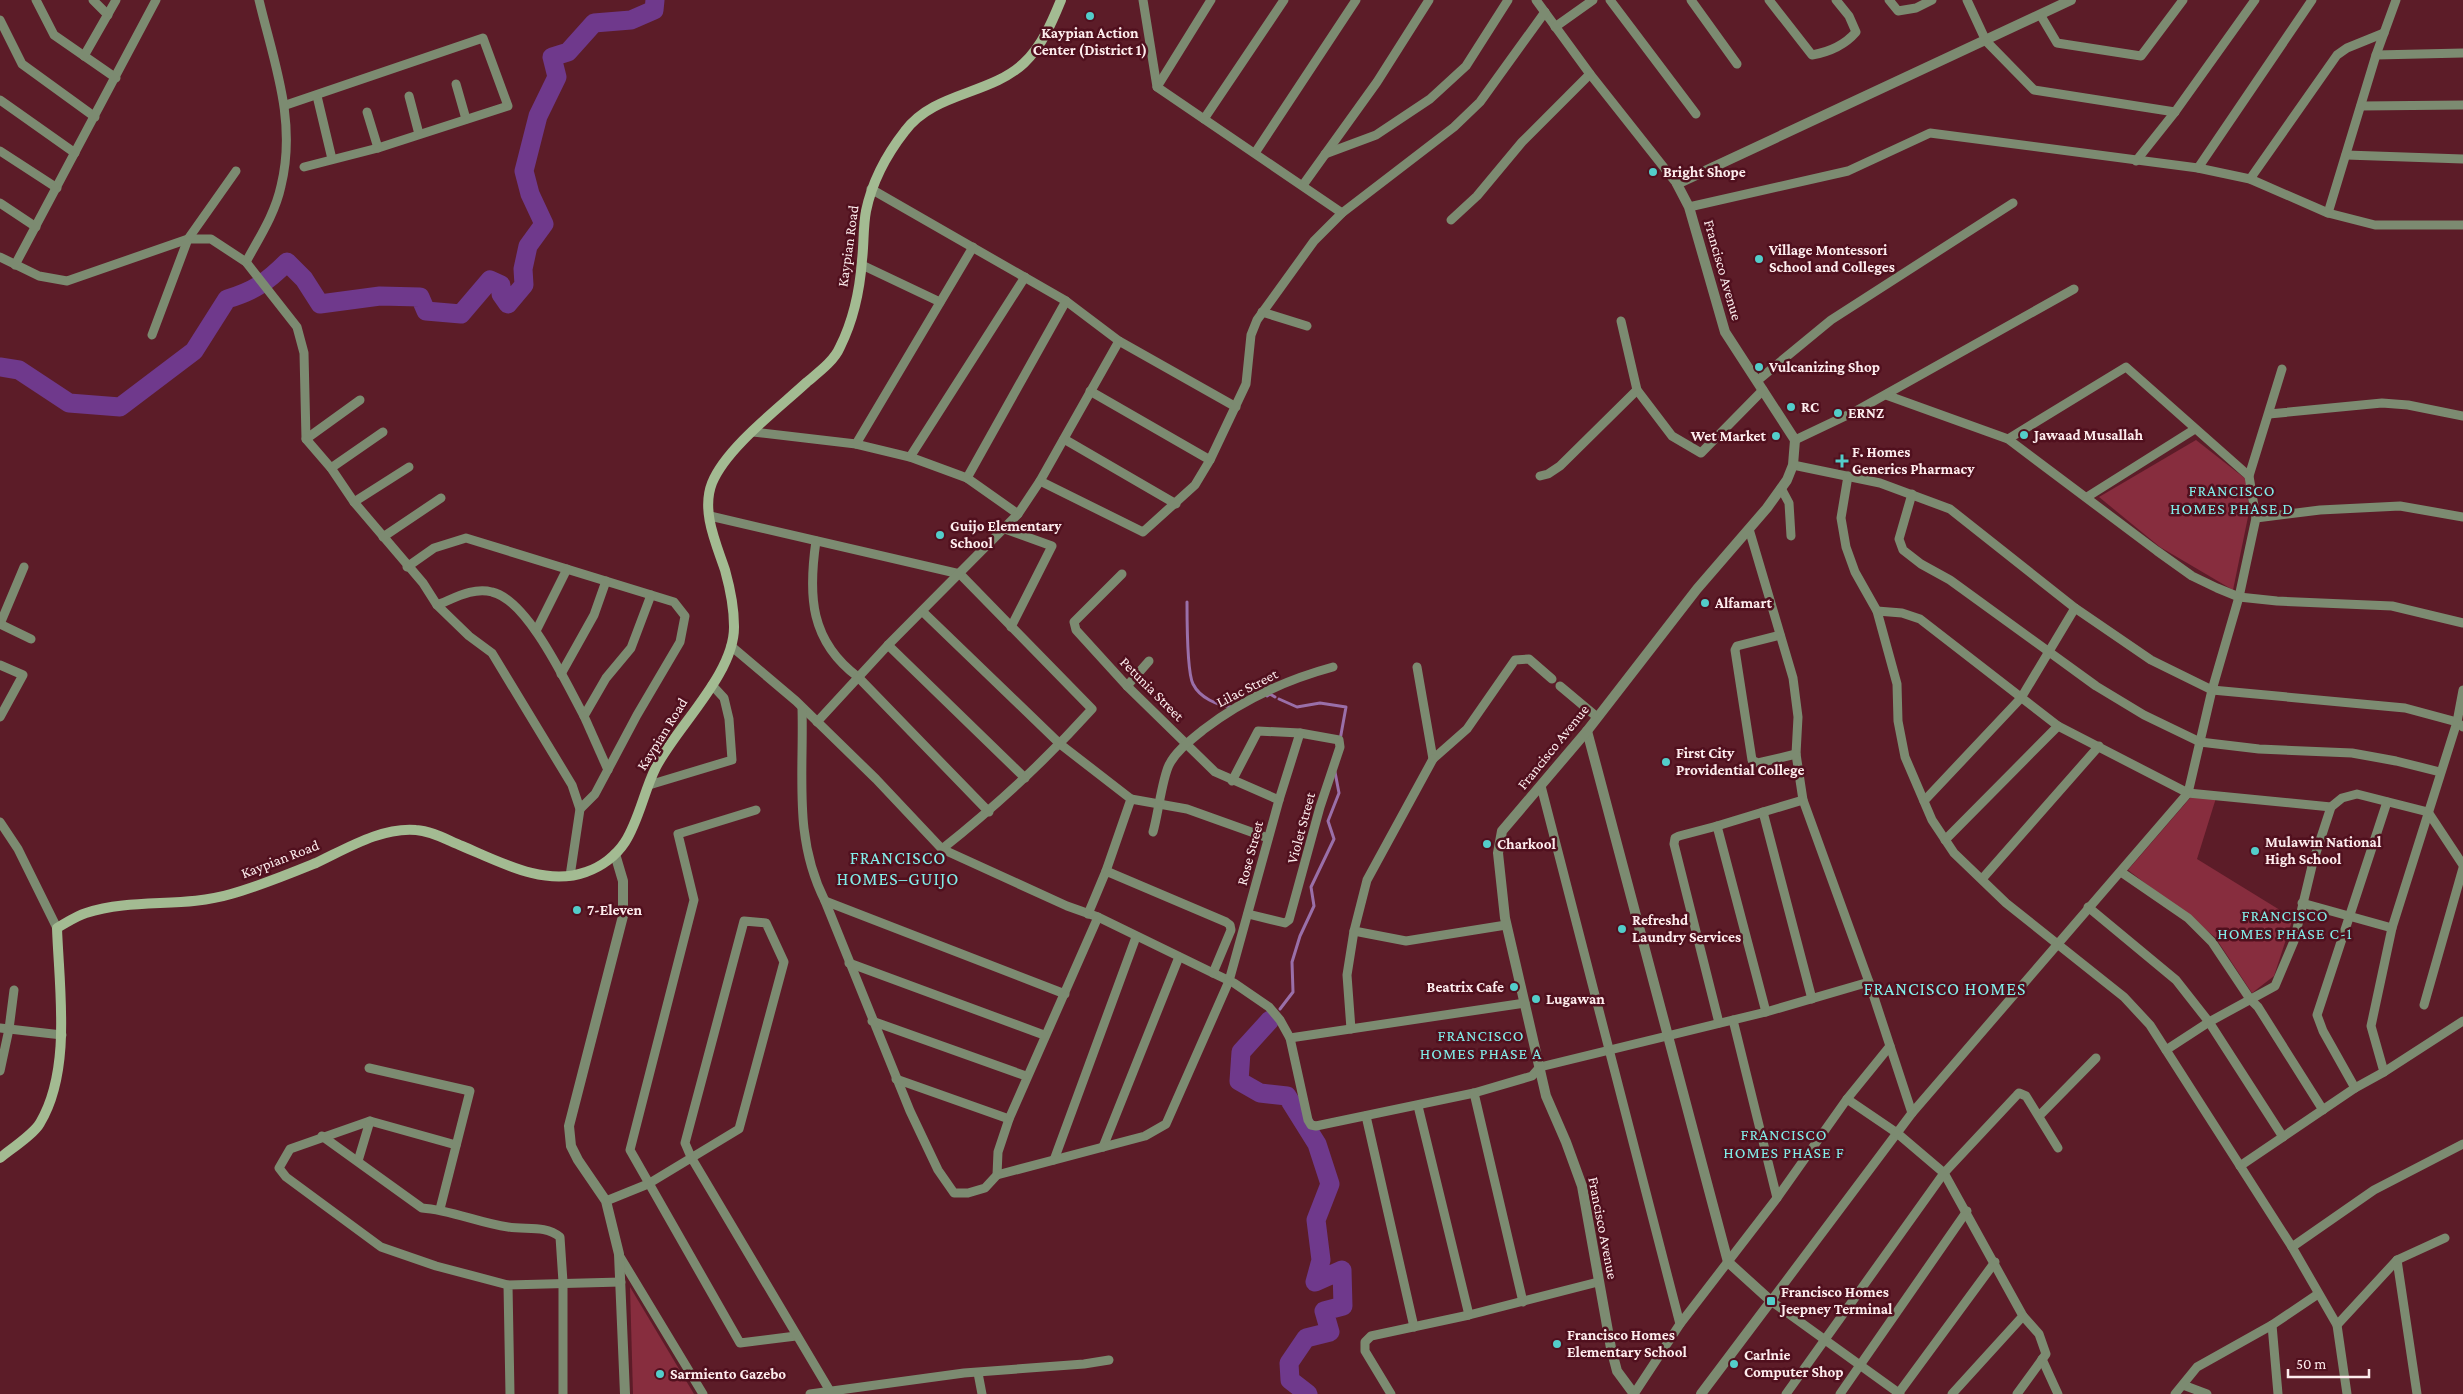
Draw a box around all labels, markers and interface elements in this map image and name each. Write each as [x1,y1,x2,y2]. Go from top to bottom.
marker: Kaypian Action Center (District 1) [1084,10,1096,22]
place label: Kaypian Action Center (District 1) [1033,25,1147,59]
place label: Bright Shope [1663,164,1746,180]
marker: Bright Shope [1647,166,1659,178]
street label: Kaypian Road [834,204,863,288]
street label: Francisco Avenue [1701,218,1745,323]
place label: Village Montessori School and Colleges [1768,242,1895,275]
marker: Village Montessori School and Colleges [1753,253,1765,265]
place label: Vulcanizing Shop [1768,359,1880,375]
marker: Vulcanizing Shop [1753,361,1765,373]
place label: RC [1801,399,1819,415]
marker: RC [1785,401,1797,413]
place label: ERNZ [1848,405,1884,421]
marker: ERNZ [1832,407,1844,419]
place label: Jawaad Musallah [2032,427,2144,443]
place label: Wet Market [1690,428,1767,444]
marker: Jawaad Musallah [2018,429,2030,441]
marker: Wet Market [1770,430,1782,442]
place label: F. Homes Generics Pharmacy [1852,444,1975,477]
marker: F. Homes Generics Pharmacy [1836,455,1848,467]
district label: FRANCISCO HOMES PHASE D [2170,482,2294,517]
place label: Guijo Elementary School [950,518,1062,551]
marker: Guijo Elementary School [934,529,946,541]
place label: Alfamart [1714,595,1772,611]
marker: Alfamart [1699,597,1711,609]
street label: Petunia Street [1117,654,1188,725]
street label: Lilac Street [1214,665,1281,710]
street label: Kaypian Road [633,695,691,774]
street label: Francisco Avenue [1514,701,1592,792]
place label: First City Providential College [1676,745,1805,778]
marker: First City Providential College [1660,756,1672,768]
street label: Violet Street [1284,790,1318,865]
street label: Rose Street [1234,818,1267,887]
place label: Mulawin National High School [2265,834,2382,867]
place label: Charkool [1497,836,1556,852]
street label: Kaypian Road [239,837,322,882]
marker: Charkool [1481,838,1493,850]
marker: Mulawin National High School [2249,845,2261,857]
district label: FRANCISCO HOMES–GUIJO [837,848,959,889]
place label: 7-Eleven [587,902,643,918]
marker: 7-Eleven [571,904,583,916]
district label: FRANCISCO HOMES PHASE C-1 [2217,907,2353,942]
place label: Refreshd Laundry Services [1632,912,1741,945]
marker: Refreshd Laundry Services [1616,923,1628,935]
place label: Beatrix Cafe [1427,979,1504,995]
district label: FRANCISCO HOMES [1864,979,2026,999]
marker: Beatrix Cafe [1508,981,1520,993]
place label: Lugawan [1546,991,1605,1007]
marker: Lugawan [1530,993,1542,1005]
district label: FRANCISCO HOMES PHASE A [1420,1027,1542,1062]
district label: FRANCISCO HOMES PHASE F [1723,1126,1845,1161]
street label: Francisco Avenue [1585,1175,1621,1281]
place label: Francisco Homes Jeepney Terminal [1779,1284,1893,1317]
marker: Francisco Homes Jeepney Terminal [1765,1295,1777,1307]
place label: Francisco Homes Elementary School [1567,1327,1687,1360]
marker: Francisco Homes Elementary School [1551,1338,1563,1350]
scale bar [2288,1346,2369,1378]
place label: Carlnie Computer Shop [1744,1347,1844,1380]
text: 50 m [2296,1356,2326,1372]
marker: Carlnie Computer Shop [1728,1358,1740,1370]
place label: Sarmiento Gazebo [670,1366,786,1382]
marker: Sarmiento Gazebo [654,1368,666,1380]

